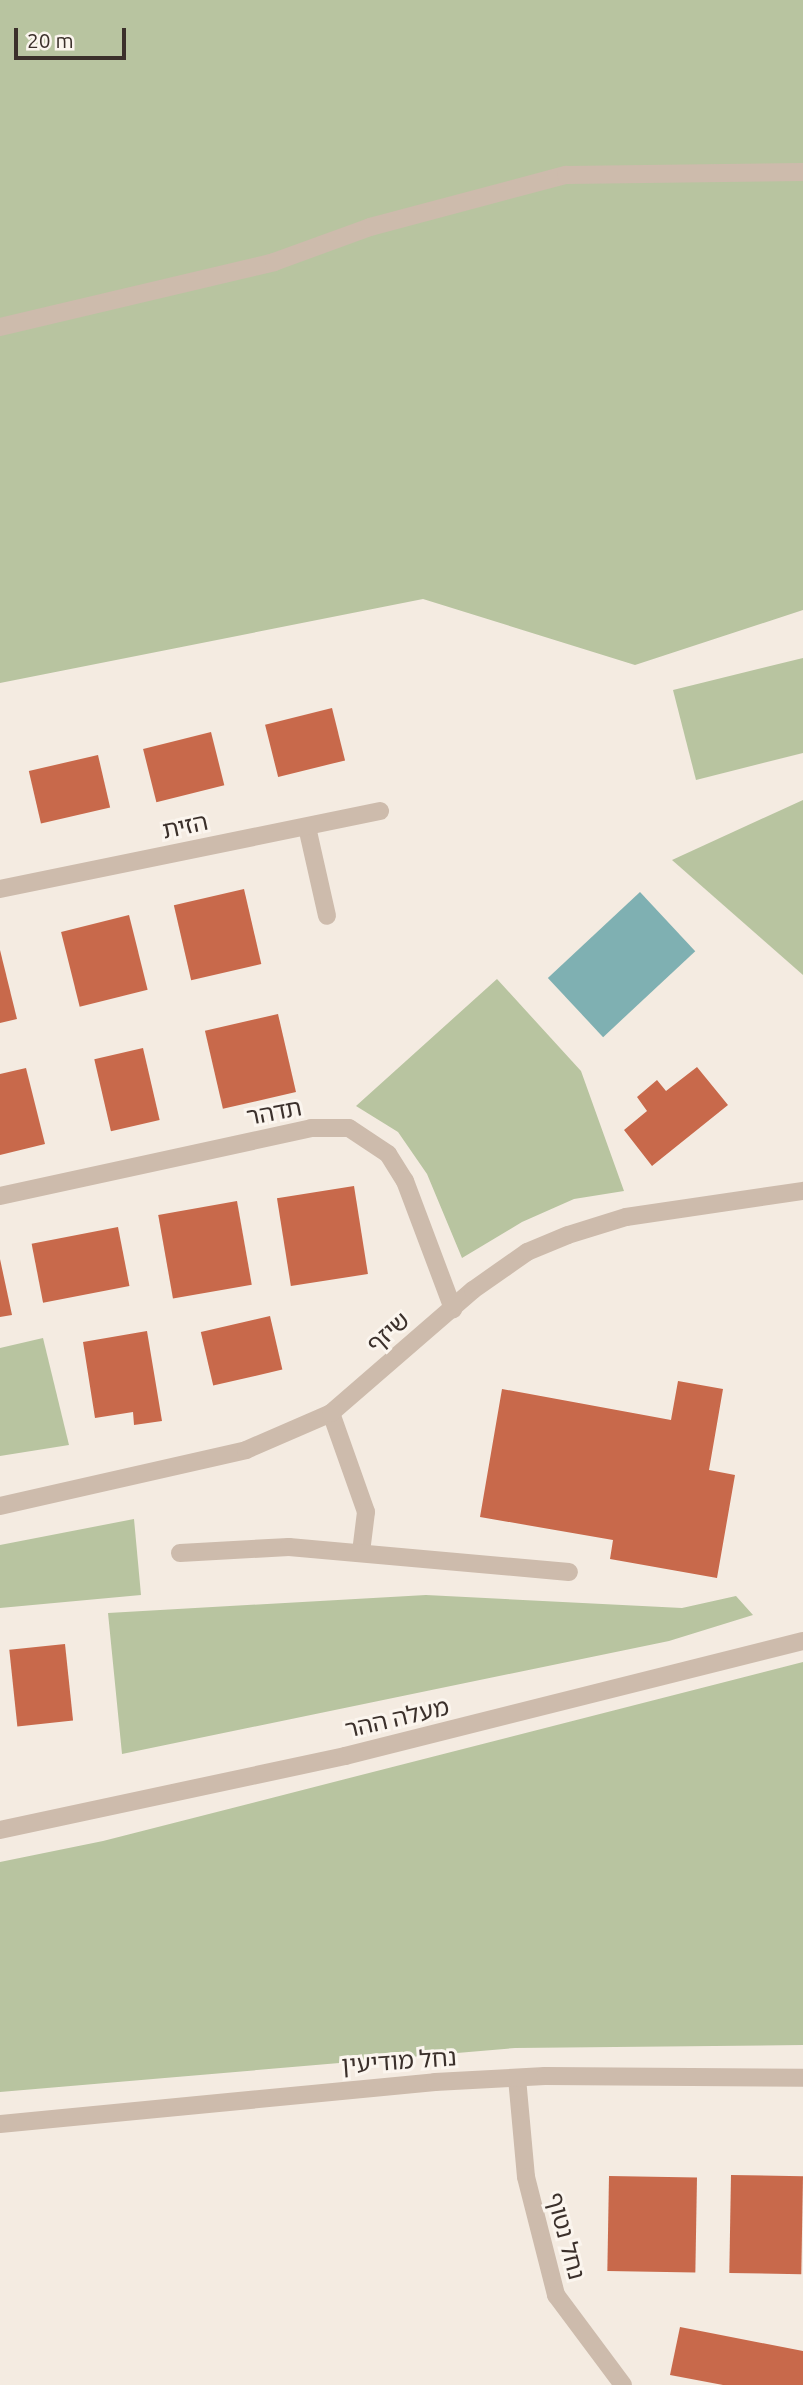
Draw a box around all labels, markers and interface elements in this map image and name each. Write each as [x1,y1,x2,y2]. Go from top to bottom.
scale bar [18,14,130,58]
text: 20 m [27,28,74,52]
street label: הזית [160,807,210,845]
street label: תדהר [244,1093,304,1131]
street label: שיזף [361,1306,415,1358]
street label: מעלה ההר [342,1692,452,1744]
street label: נחל מודיעין [340,2043,458,2079]
street label: נחל נטוף [541,2189,591,2283]

